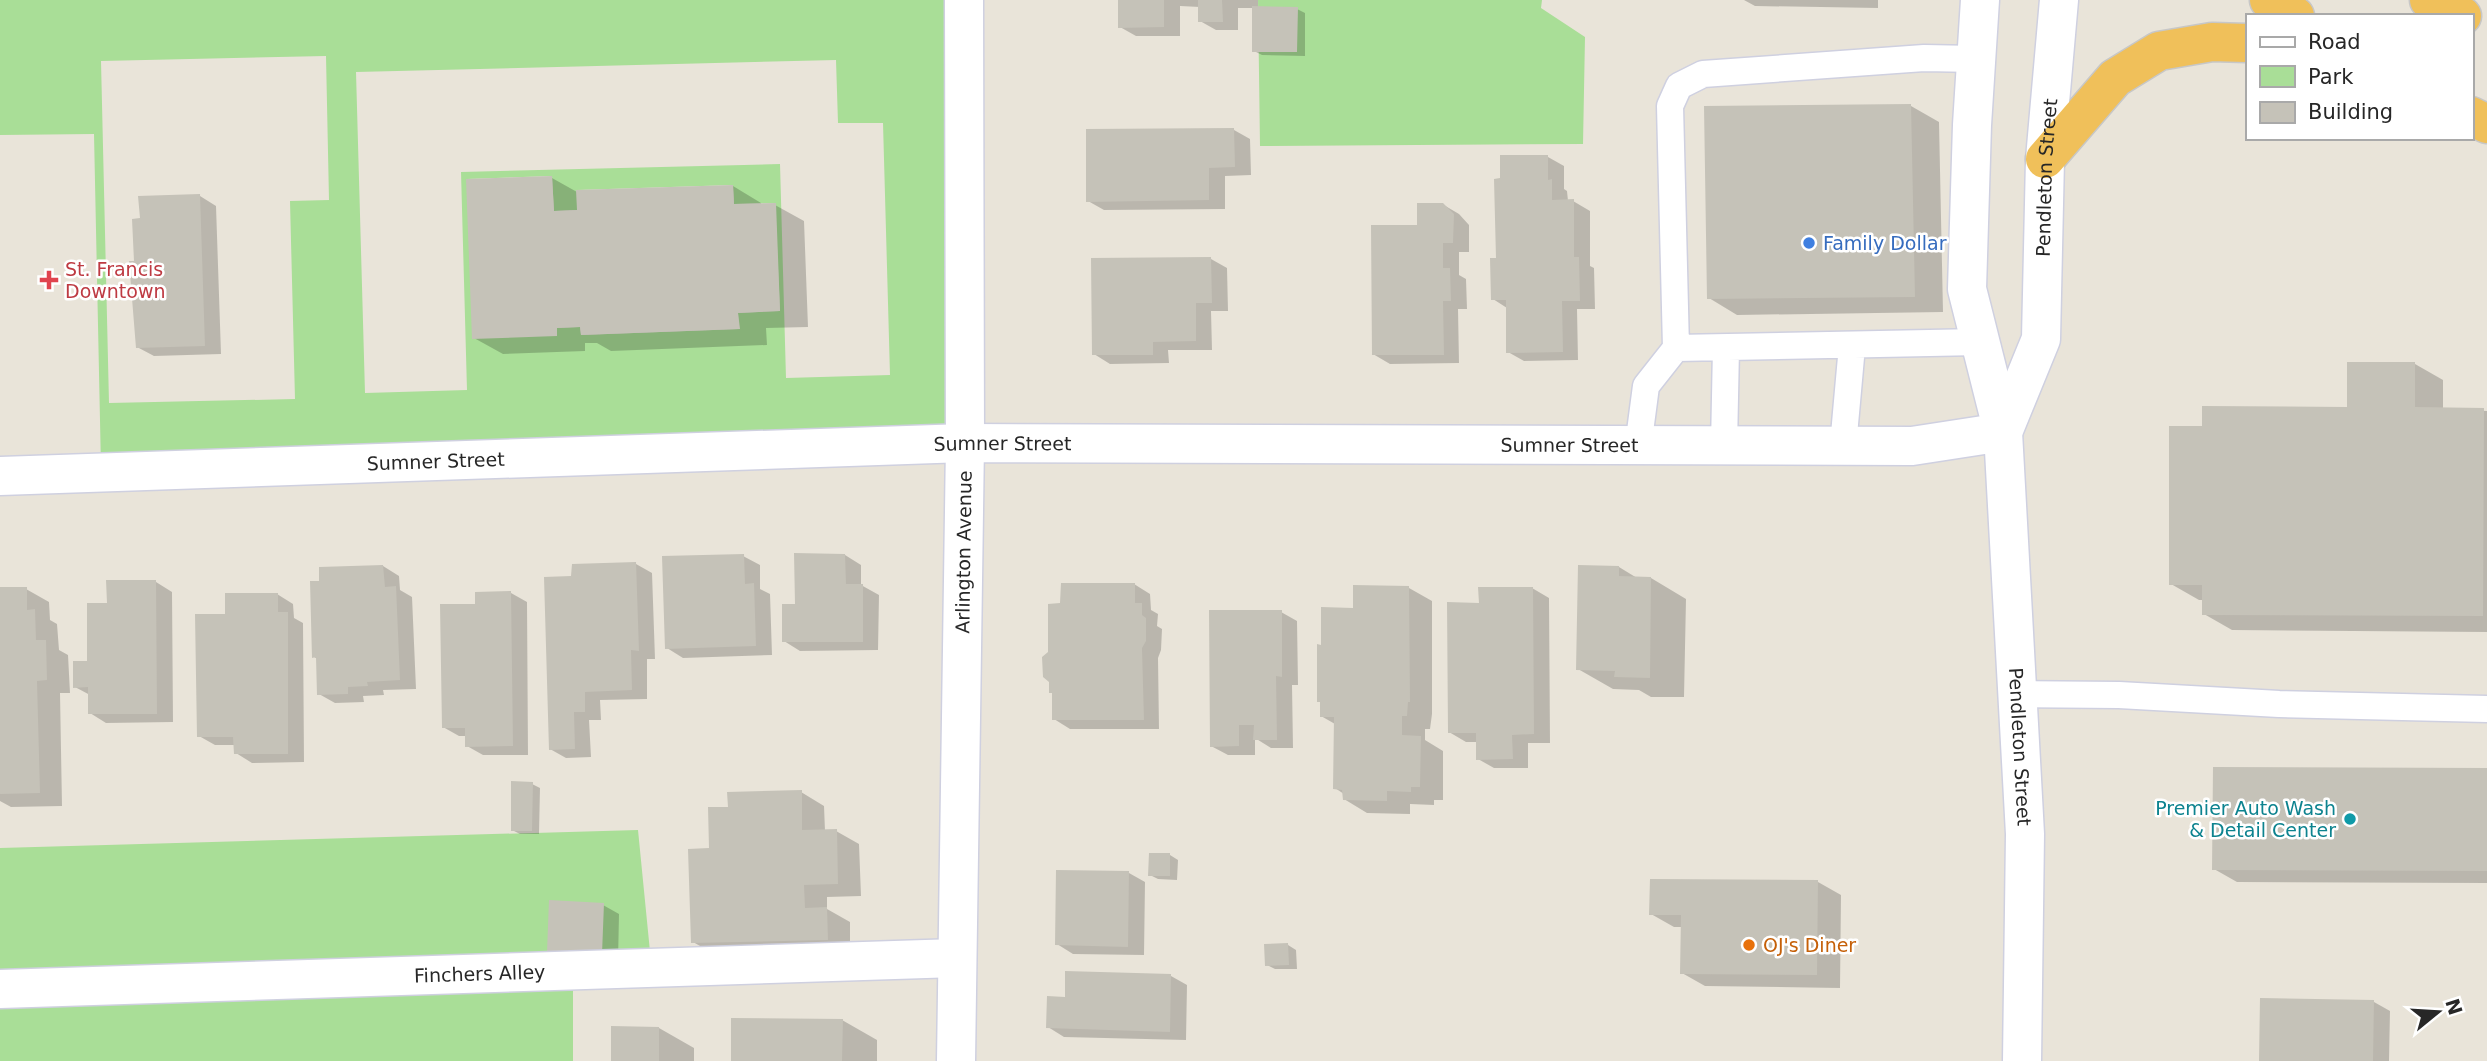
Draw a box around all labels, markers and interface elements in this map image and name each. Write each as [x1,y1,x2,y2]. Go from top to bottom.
legend [2246,14,2473,140]
text: Road [2308,30,2361,54]
text: Park [2308,65,2354,89]
street label: Pendleton Street [2032,98,2061,257]
text: Building [2308,100,2393,124]
place label: Family Dollar [1823,232,1947,254]
marker: Family Dollar [1801,235,1817,251]
place label: St. Francis Downtown [65,258,166,302]
marker: St. Francis Downtown [39,270,59,290]
street label: Sumner Street [933,432,1071,455]
street label: Sumner Street [1500,434,1638,456]
street label: Sumner Street [366,448,505,474]
street label: Arlington Avenue [951,470,976,634]
street label: Pendleton Street [2005,667,2036,826]
place label: Premier Auto Wash & Detail Center [2155,797,2336,841]
marker: Premier Auto Wash & Detail Center [2342,811,2358,827]
place label: OJ's Diner [1763,934,1856,956]
marker: OJ's Diner [1741,937,1757,953]
street label: Finchers Alley [414,960,546,987]
north arrow [2403,977,2473,1047]
text: N [2441,996,2467,1018]

